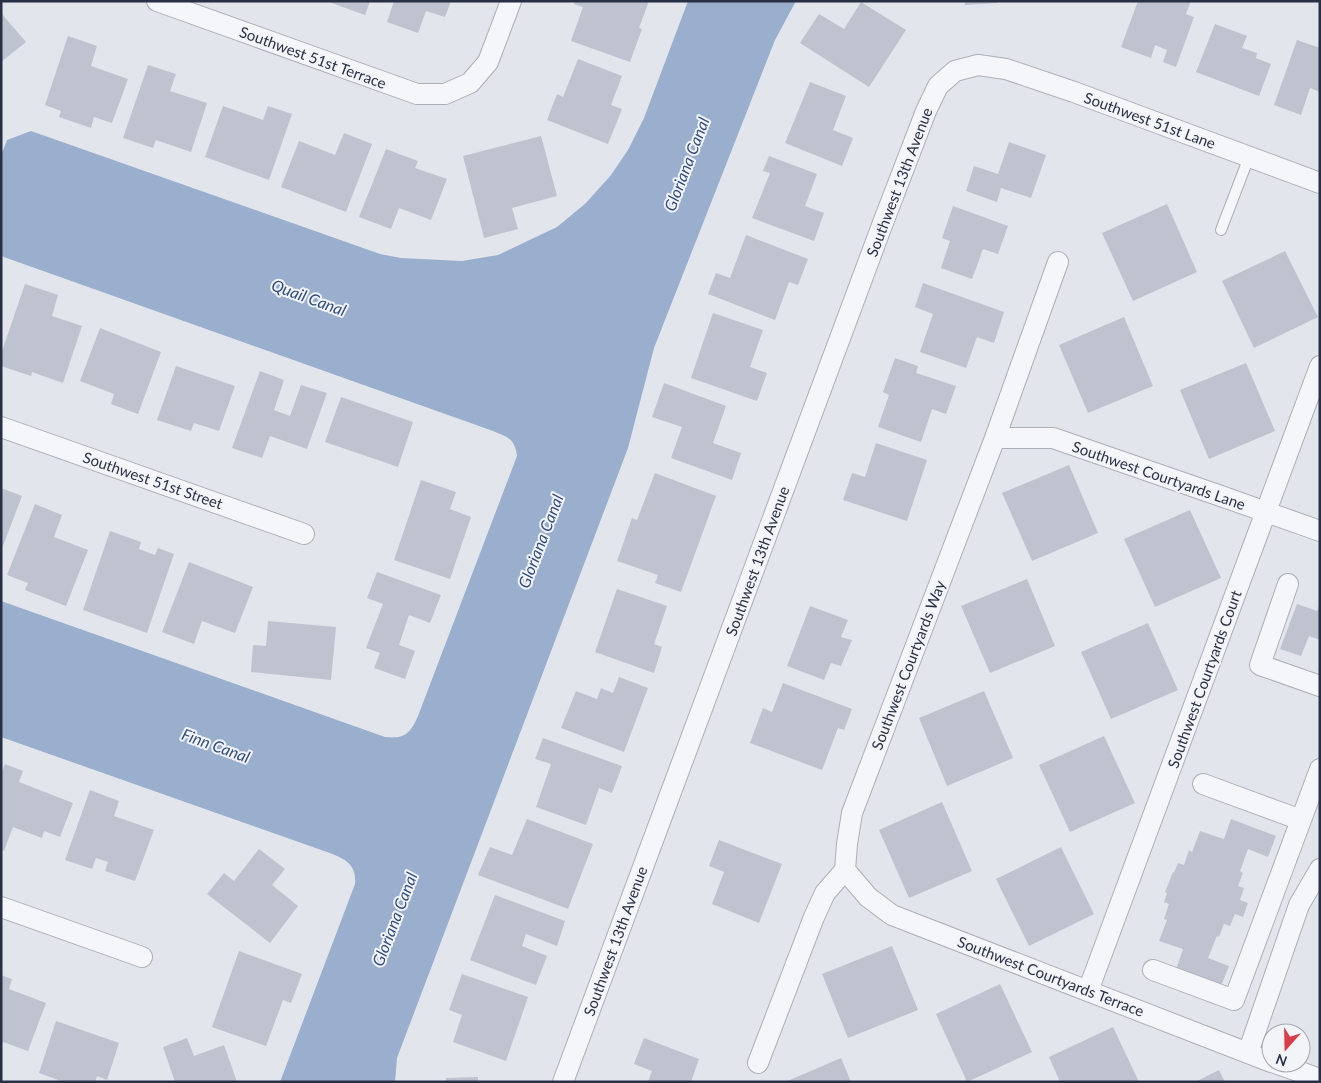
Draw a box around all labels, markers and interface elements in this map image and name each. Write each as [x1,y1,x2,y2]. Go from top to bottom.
street label: Southwest 51st Terrace [237,22,389,92]
street label: Southwest 51st Lane [1082,88,1218,152]
street label: Southwest 13th Avenue [862,105,936,259]
water label: Gloriana Canal [659,114,713,213]
water label: Quail Canal [269,275,349,319]
street label: Southwest Courtyards Lane [1070,437,1248,513]
street label: Southwest 51st Street [81,448,226,513]
street label: Southwest 13th Avenue [722,484,793,638]
water label: Gloriana Canal [513,491,567,590]
street label: Southwest Courtyards Way [867,578,949,752]
street label: Southwest Courtyards Court [1163,587,1245,770]
water label: Finn Canal [179,724,253,766]
street label: Southwest 13th Avenue [580,864,651,1018]
water label: Gloriana Canal [367,869,421,968]
street label: Southwest Courtyards Terrace [955,932,1147,1020]
north arrow [1261,1023,1311,1073]
text: N [1273,1051,1289,1071]

